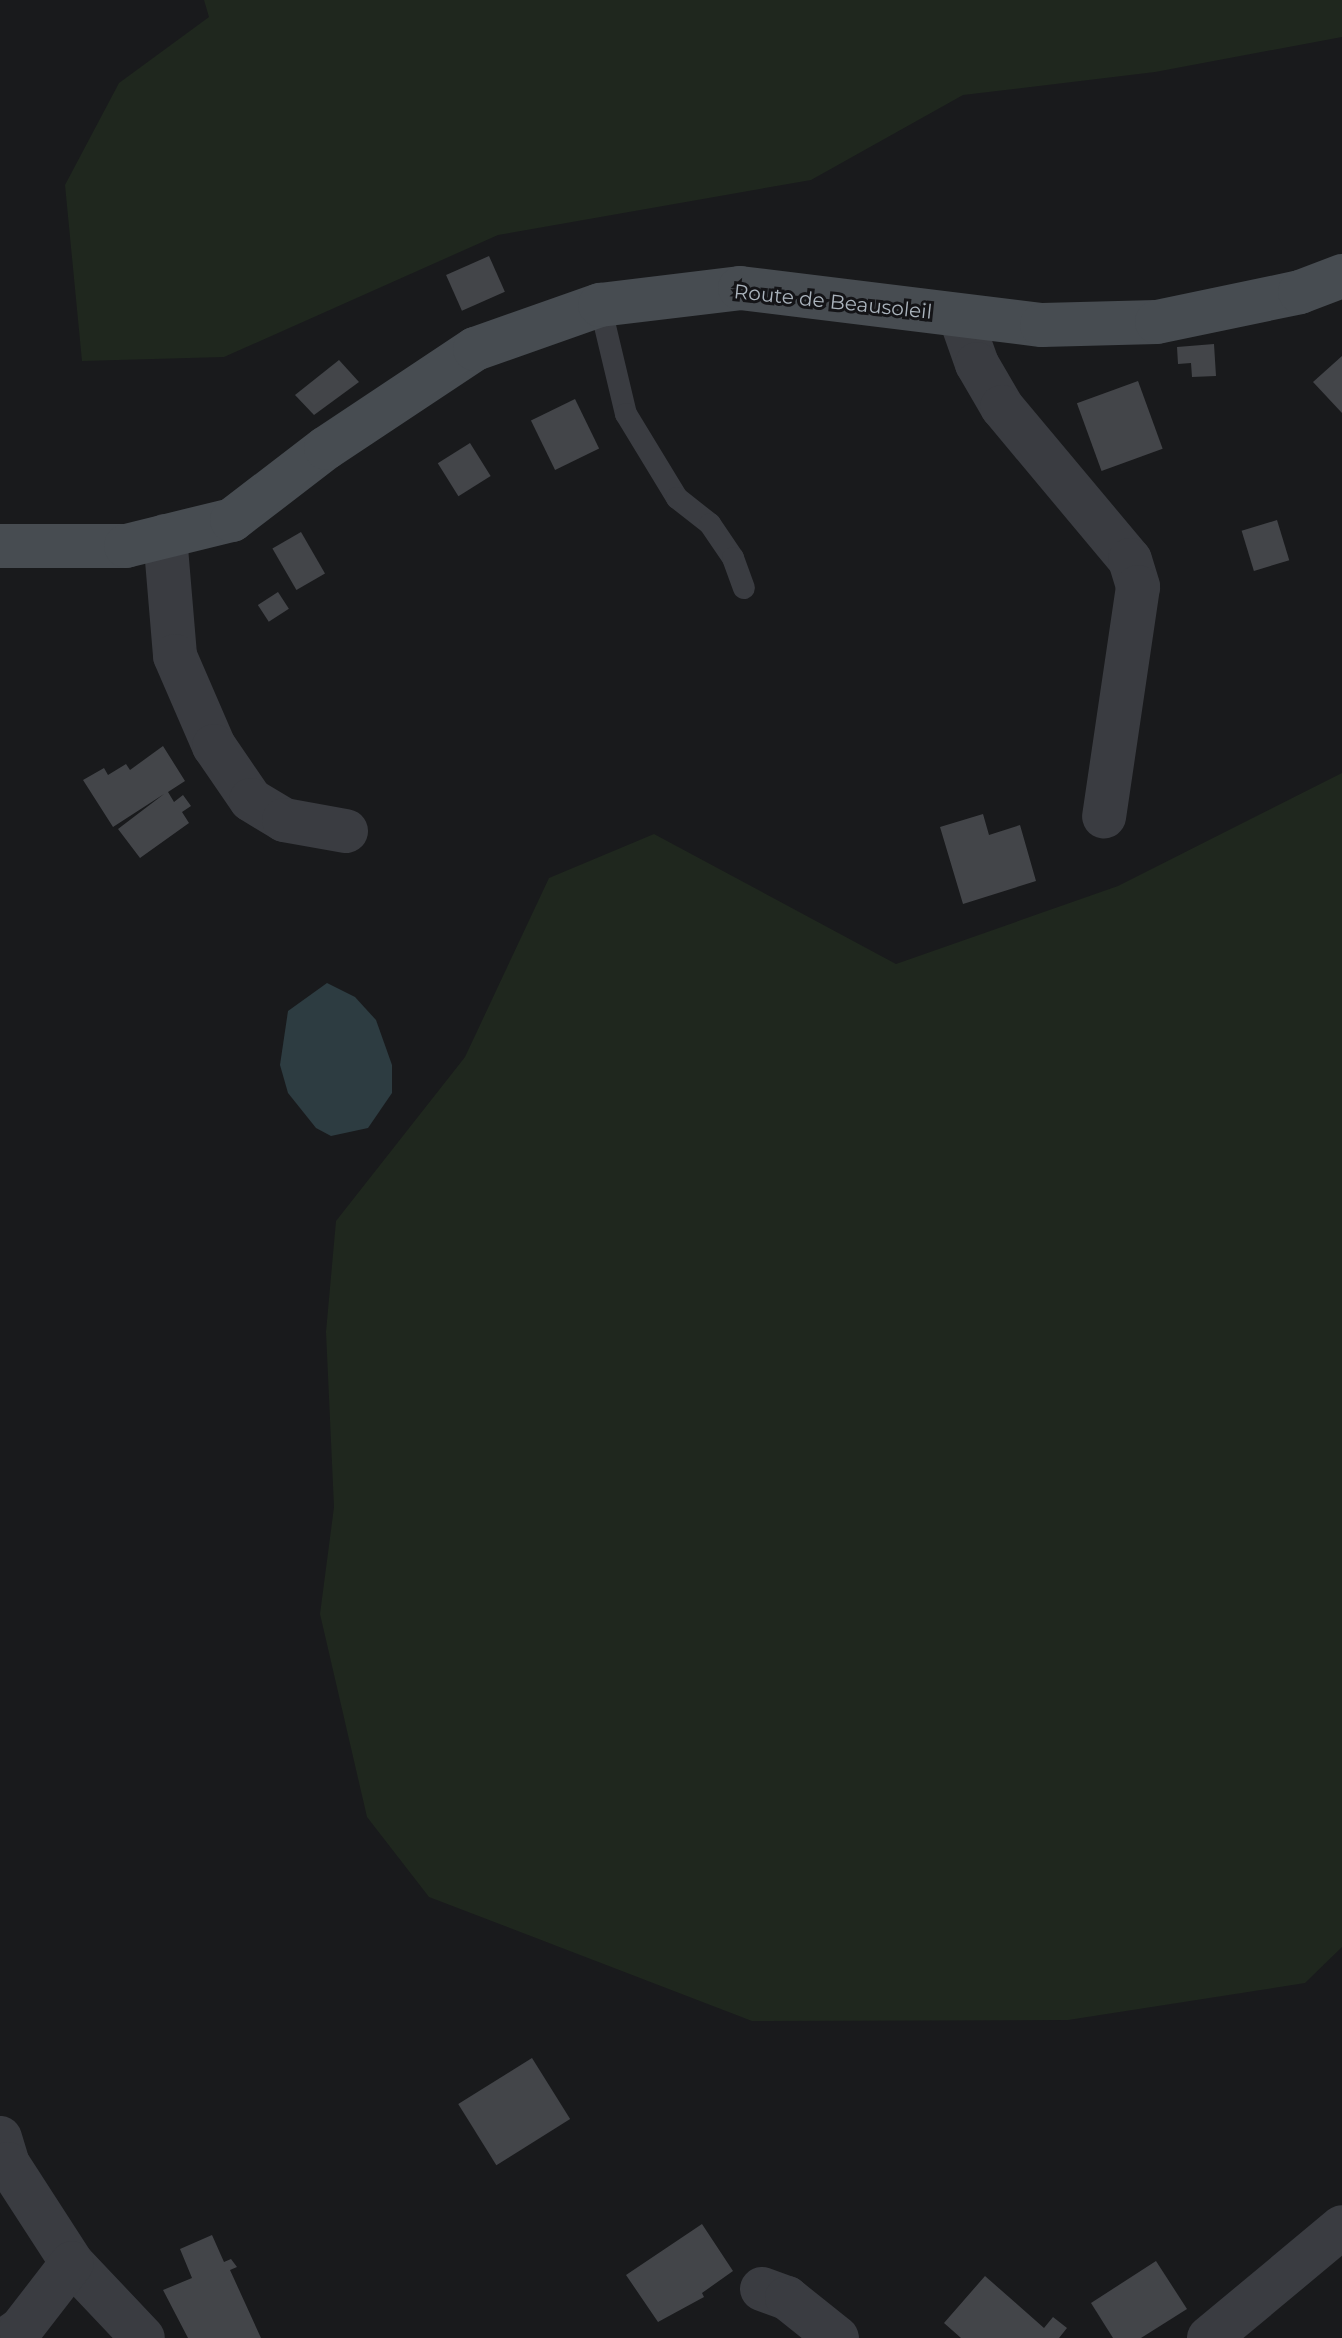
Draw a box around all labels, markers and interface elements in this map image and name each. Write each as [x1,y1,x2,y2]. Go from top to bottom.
street label: Route de Beausoleil [733,280,933,324]

